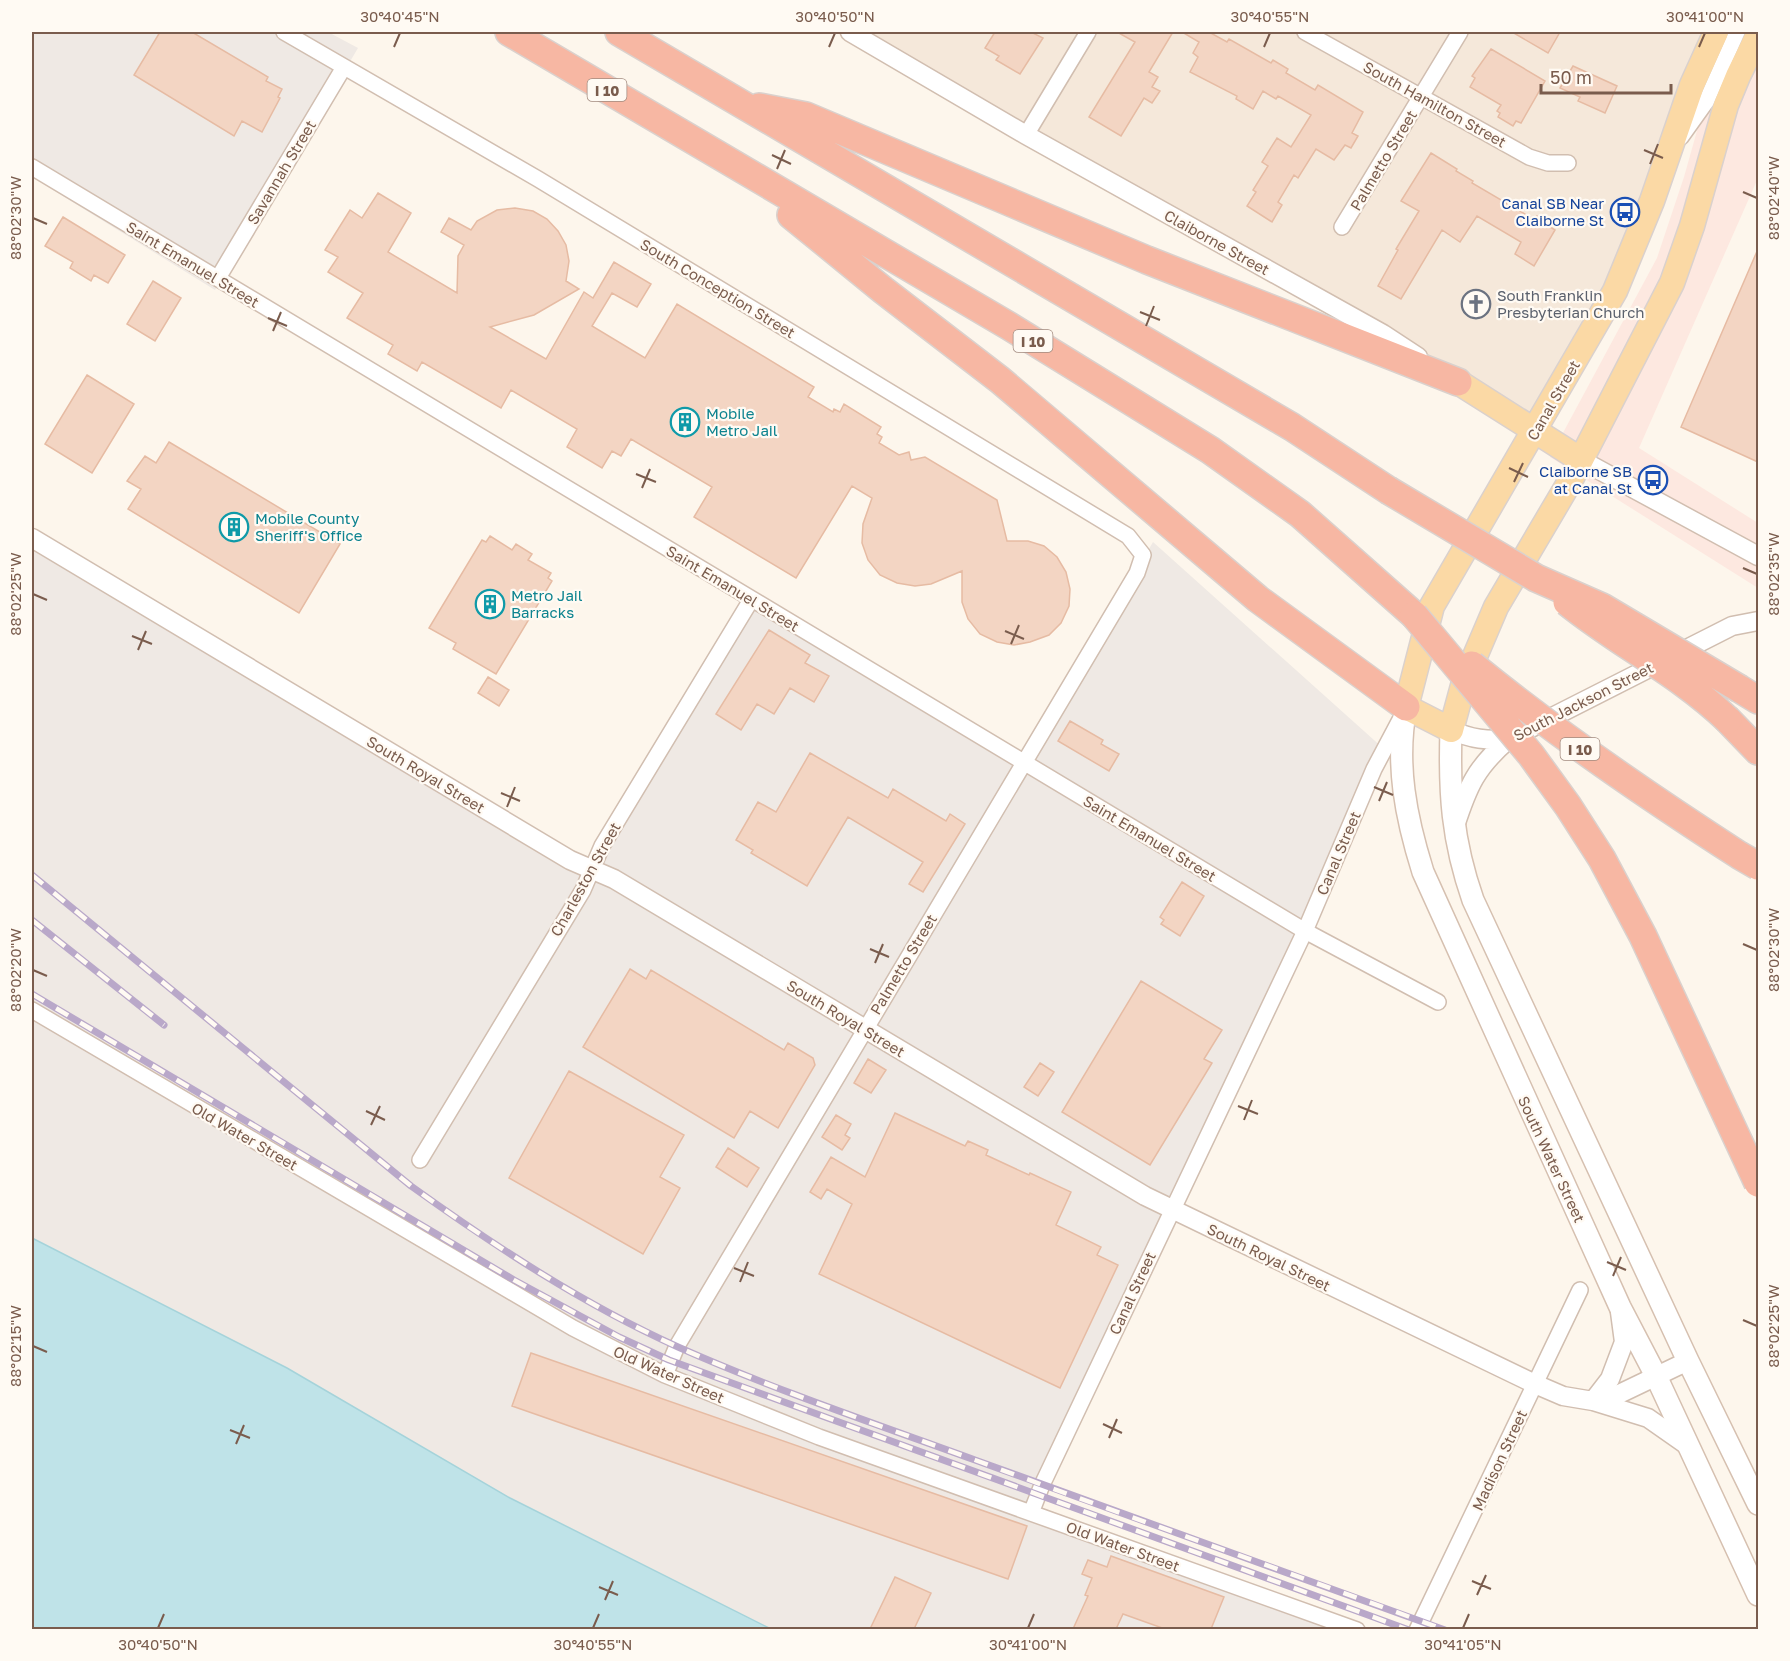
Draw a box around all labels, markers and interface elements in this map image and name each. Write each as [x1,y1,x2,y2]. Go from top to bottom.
text: 30°40'45"N [360,7,440,25]
text: 30°40'50"N [795,7,875,25]
text: 30°40'55"N [1231,7,1309,25]
text: 30°41'00"N [1666,7,1744,25]
street label: South Hamilton Street [1360,57,1510,151]
scale bar [1541,57,1672,95]
text: 50 m [1550,66,1592,88]
road number: I 10 [588,79,626,101]
street label: Palmetto Street [1346,107,1420,213]
street label: Savannah Street [243,117,319,227]
text: 88°02'40"W [1764,156,1782,240]
text: 88°02'30"W [6,176,24,260]
place label: Canal SB Near Claiborne St [1501,194,1604,229]
bus stop icon: Canal SB Near Claiborne St [1609,196,1641,228]
street label: Claiborne Street [1161,206,1273,278]
street label: Saint Emanuel Street [123,217,263,311]
street label: South Conception Street [637,235,799,341]
place label: South Franklin Presbyterian Church [1497,286,1645,321]
church icon: South Franklin Presbyterian Church [1460,288,1492,320]
road number: I 10 [1014,330,1052,352]
street label: Canal Street [1523,357,1583,443]
place label: Mobile Metro Jail [706,404,778,439]
building icon: Mobile Metro Jail [669,406,701,438]
place label: Claiborne SB at Canal St [1539,462,1632,497]
bus stop icon: Claiborne SB at Canal St [1637,464,1669,496]
place label: Mobile County Sheriff's Office [255,509,363,544]
building icon: Mobile County Sheriff's Office [218,511,250,543]
text: 88°02'35"W [1764,532,1782,616]
street label: Saint Emanuel Street [663,541,803,635]
text: 88°02'25"W [6,552,24,636]
place label: Metro Jail Barracks [511,586,583,621]
building icon: Metro Jail Barracks [474,588,506,620]
street label: South Jackson Street [1510,658,1656,744]
street label: South Royal Street [364,732,488,816]
road number: I 10 [1560,738,1600,760]
street label: Saint Emanuel Street [1080,791,1220,885]
street label: Canal Street [1312,808,1364,898]
street label: Charleston Street [546,819,624,939]
text: 88°02'30"W [1764,908,1782,992]
street label: Palmetto Street [866,911,940,1017]
text: 88°02'20"W [6,928,24,1012]
street label: South Royal Street [784,976,908,1060]
street label: South Water Street [1515,1093,1589,1225]
street label: Old Water Street [189,1098,301,1174]
street label: South Royal Street [1204,1219,1334,1295]
street label: Canal Street [1105,1249,1159,1337]
text: 88°02'25"W [1764,1284,1782,1368]
text: 88°02'15"W [6,1305,24,1387]
street label: Old Water Street [611,1341,727,1407]
street label: Madison Street [1468,1407,1530,1513]
street label: Old Water Street [1064,1517,1182,1575]
text: 30°40'50"N [118,1635,198,1653]
text: 30°40'55"N [554,1635,632,1653]
text: 30°41'00"N [989,1635,1067,1653]
text: 30°41'05"N [1424,1635,1502,1653]

